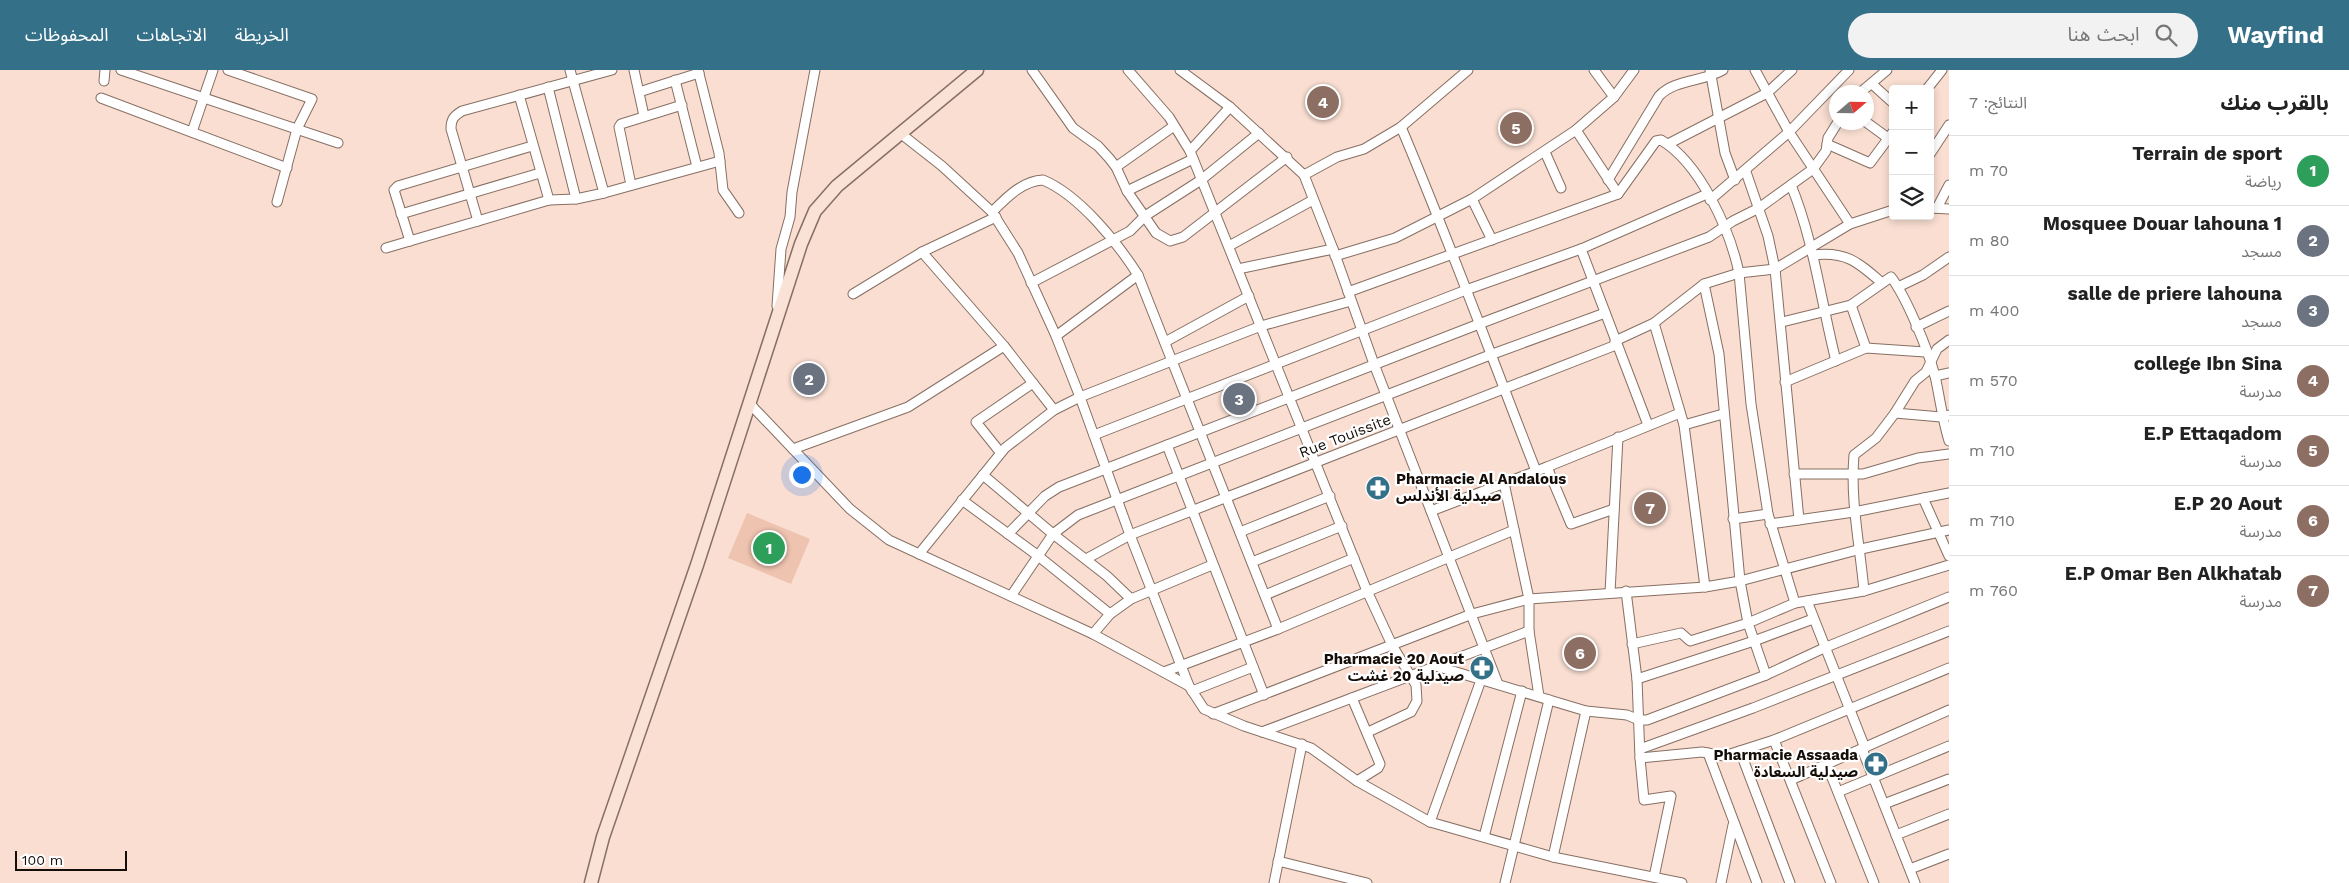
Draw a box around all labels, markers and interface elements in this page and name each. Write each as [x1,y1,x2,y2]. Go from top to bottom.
search box [1848,13,2198,58]
icon: search [2152,21,2180,49]
text: Wayfind [2228,21,2324,49]
text: ابحث هنا [2068,23,2140,46]
text: المحفوظات [25,24,109,45]
text: الاتجاهات [137,24,207,45]
text: الخريطة [235,24,289,45]
pin: 4 [1307,83,1339,121]
north arrow [1829,85,1874,130]
map controls [1889,85,1934,220]
button: + [1889,85,1934,130]
text: بالقرب منك [2221,90,2329,115]
text: النتائج: 7 [1969,93,2027,112]
pin: 5 [1500,109,1532,147]
button: − [1889,130,1934,175]
text: Terrain de sport [2132,142,2282,165]
text: 70 m [1969,161,2008,180]
text: 1 [2310,161,2316,180]
text: رياضة [2245,172,2282,191]
button: layers [1889,175,1934,220]
text: Mosquee Douar lahouna 1 [2043,212,2282,235]
text: 80 m [1969,231,2010,250]
text: 2 [2308,231,2318,250]
text: مسجد [2241,242,2282,261]
text: salle de priere lahouna [2068,282,2282,305]
text: 400 m [1969,301,2019,320]
text: 3 [2308,301,2318,320]
text: مسجد [2241,312,2282,331]
text: college Ibn Sina [2134,352,2282,375]
pin: 2 [793,360,825,398]
text: 570 m [1969,371,2018,390]
text: 4 [2308,371,2318,390]
pin: 3 [1223,380,1255,418]
text: مدرسة [2239,382,2282,401]
street label: Rue Touissite [1297,410,1393,462]
text: E.P Ettaqadom [2144,422,2282,445]
text: 710 m [1969,441,2015,460]
text: 5 [2308,441,2318,460]
text: مدرسة [2239,452,2282,471]
your location [789,462,815,488]
place label: Pharmacie Al Andalous صيدلية الأندلس [1396,470,1566,505]
pharmacy icon: Pharmacie Al Andalous صيدلية الأندلس [1365,475,1391,501]
pin: 7 [1634,489,1666,527]
text: E.P 20 Aout [2174,492,2282,515]
text: 710 m [1969,511,2015,530]
text: 6 [2308,511,2318,530]
text: مدرسة [2239,522,2282,541]
pin: 1 [753,529,785,567]
text: E.P Omar Ben Alkhatab [2065,562,2282,585]
text: 760 m [1969,581,2018,600]
text: 7 [2308,581,2318,600]
text: مدرسة [2239,592,2282,611]
pin: 6 [1564,634,1596,672]
place label: Pharmacie 20 Aout صيدلية 20 غشت [1324,650,1464,685]
pharmacy icon: Pharmacie 20 Aout صيدلية 20 غشت [1469,655,1495,681]
place label: Pharmacie Assaada صيدلية السعادة [1713,746,1858,781]
pharmacy icon: Pharmacie Assaada صيدلية السعادة [1863,751,1889,777]
scale bar [15,848,128,871]
text: 100 m [22,852,63,868]

